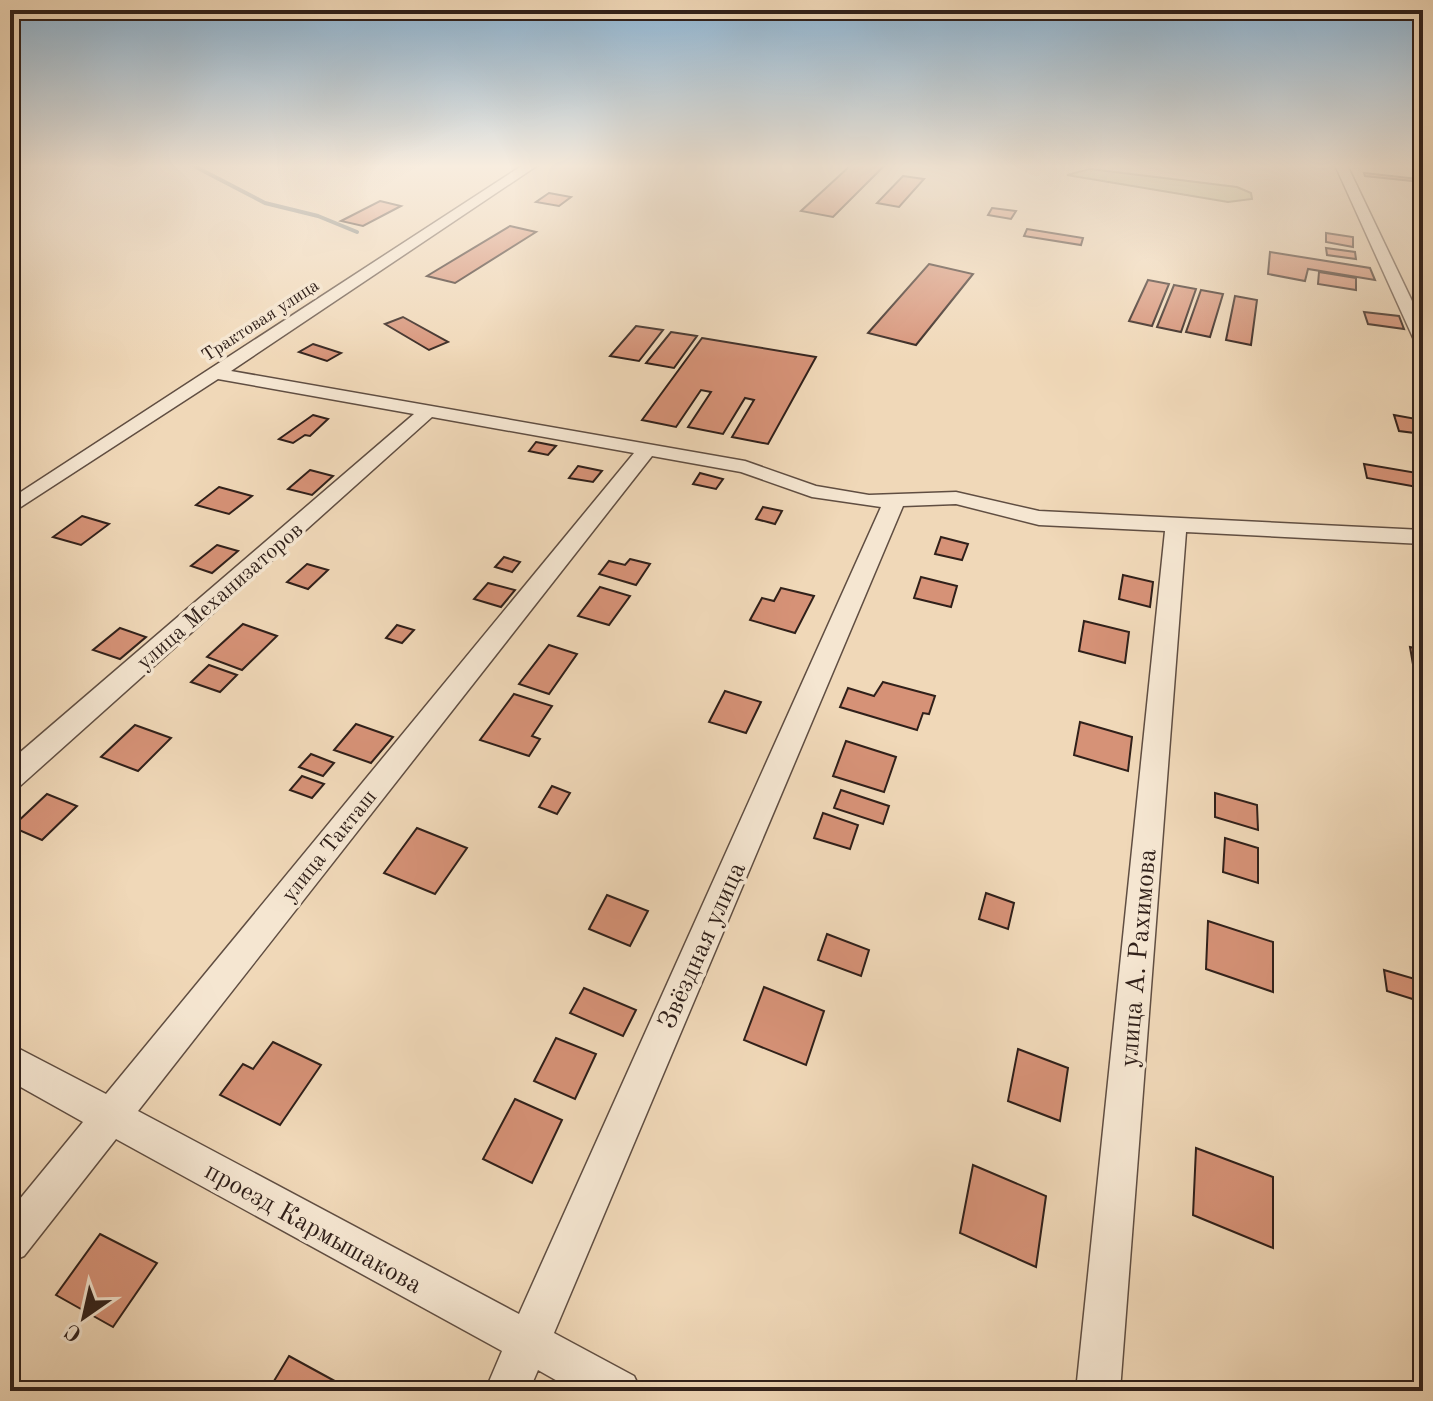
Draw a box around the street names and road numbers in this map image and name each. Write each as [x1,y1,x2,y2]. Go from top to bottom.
street label: Трактовая улица [199,276,322,365]
street label: улица Механизаторов [133,519,307,674]
street label: улица Такташ [278,786,381,906]
street label: улица А. Рахимова [1116,848,1162,1069]
street label: Звёздная улица [655,859,751,1033]
street label: проезд Кармышакова [200,1158,426,1299]

